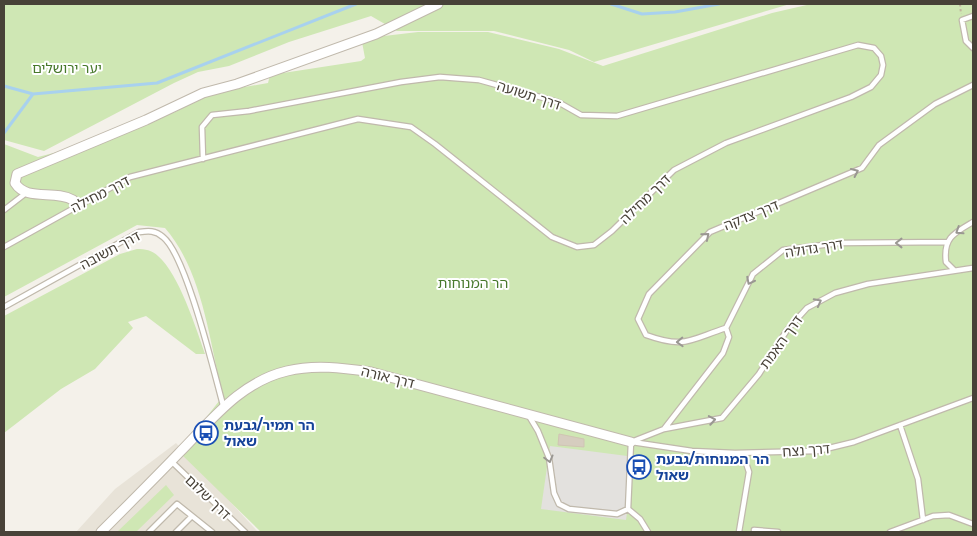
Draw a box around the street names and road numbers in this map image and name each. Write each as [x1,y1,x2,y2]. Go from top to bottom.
street label: דרך תשועה [495,76,564,114]
street label: דרך מחילה [616,170,675,228]
street label: דרך מחילה [67,171,133,217]
street label: דרך צדקה [721,196,782,234]
street label: דרך תשובה [77,226,144,273]
street label: דרך גדולה [784,234,845,261]
street label: דרך האמת [756,311,807,372]
street label: דרך אורה [359,362,417,392]
street label: דרך נצח [782,439,831,461]
street label: דרך שלום [181,471,235,523]

